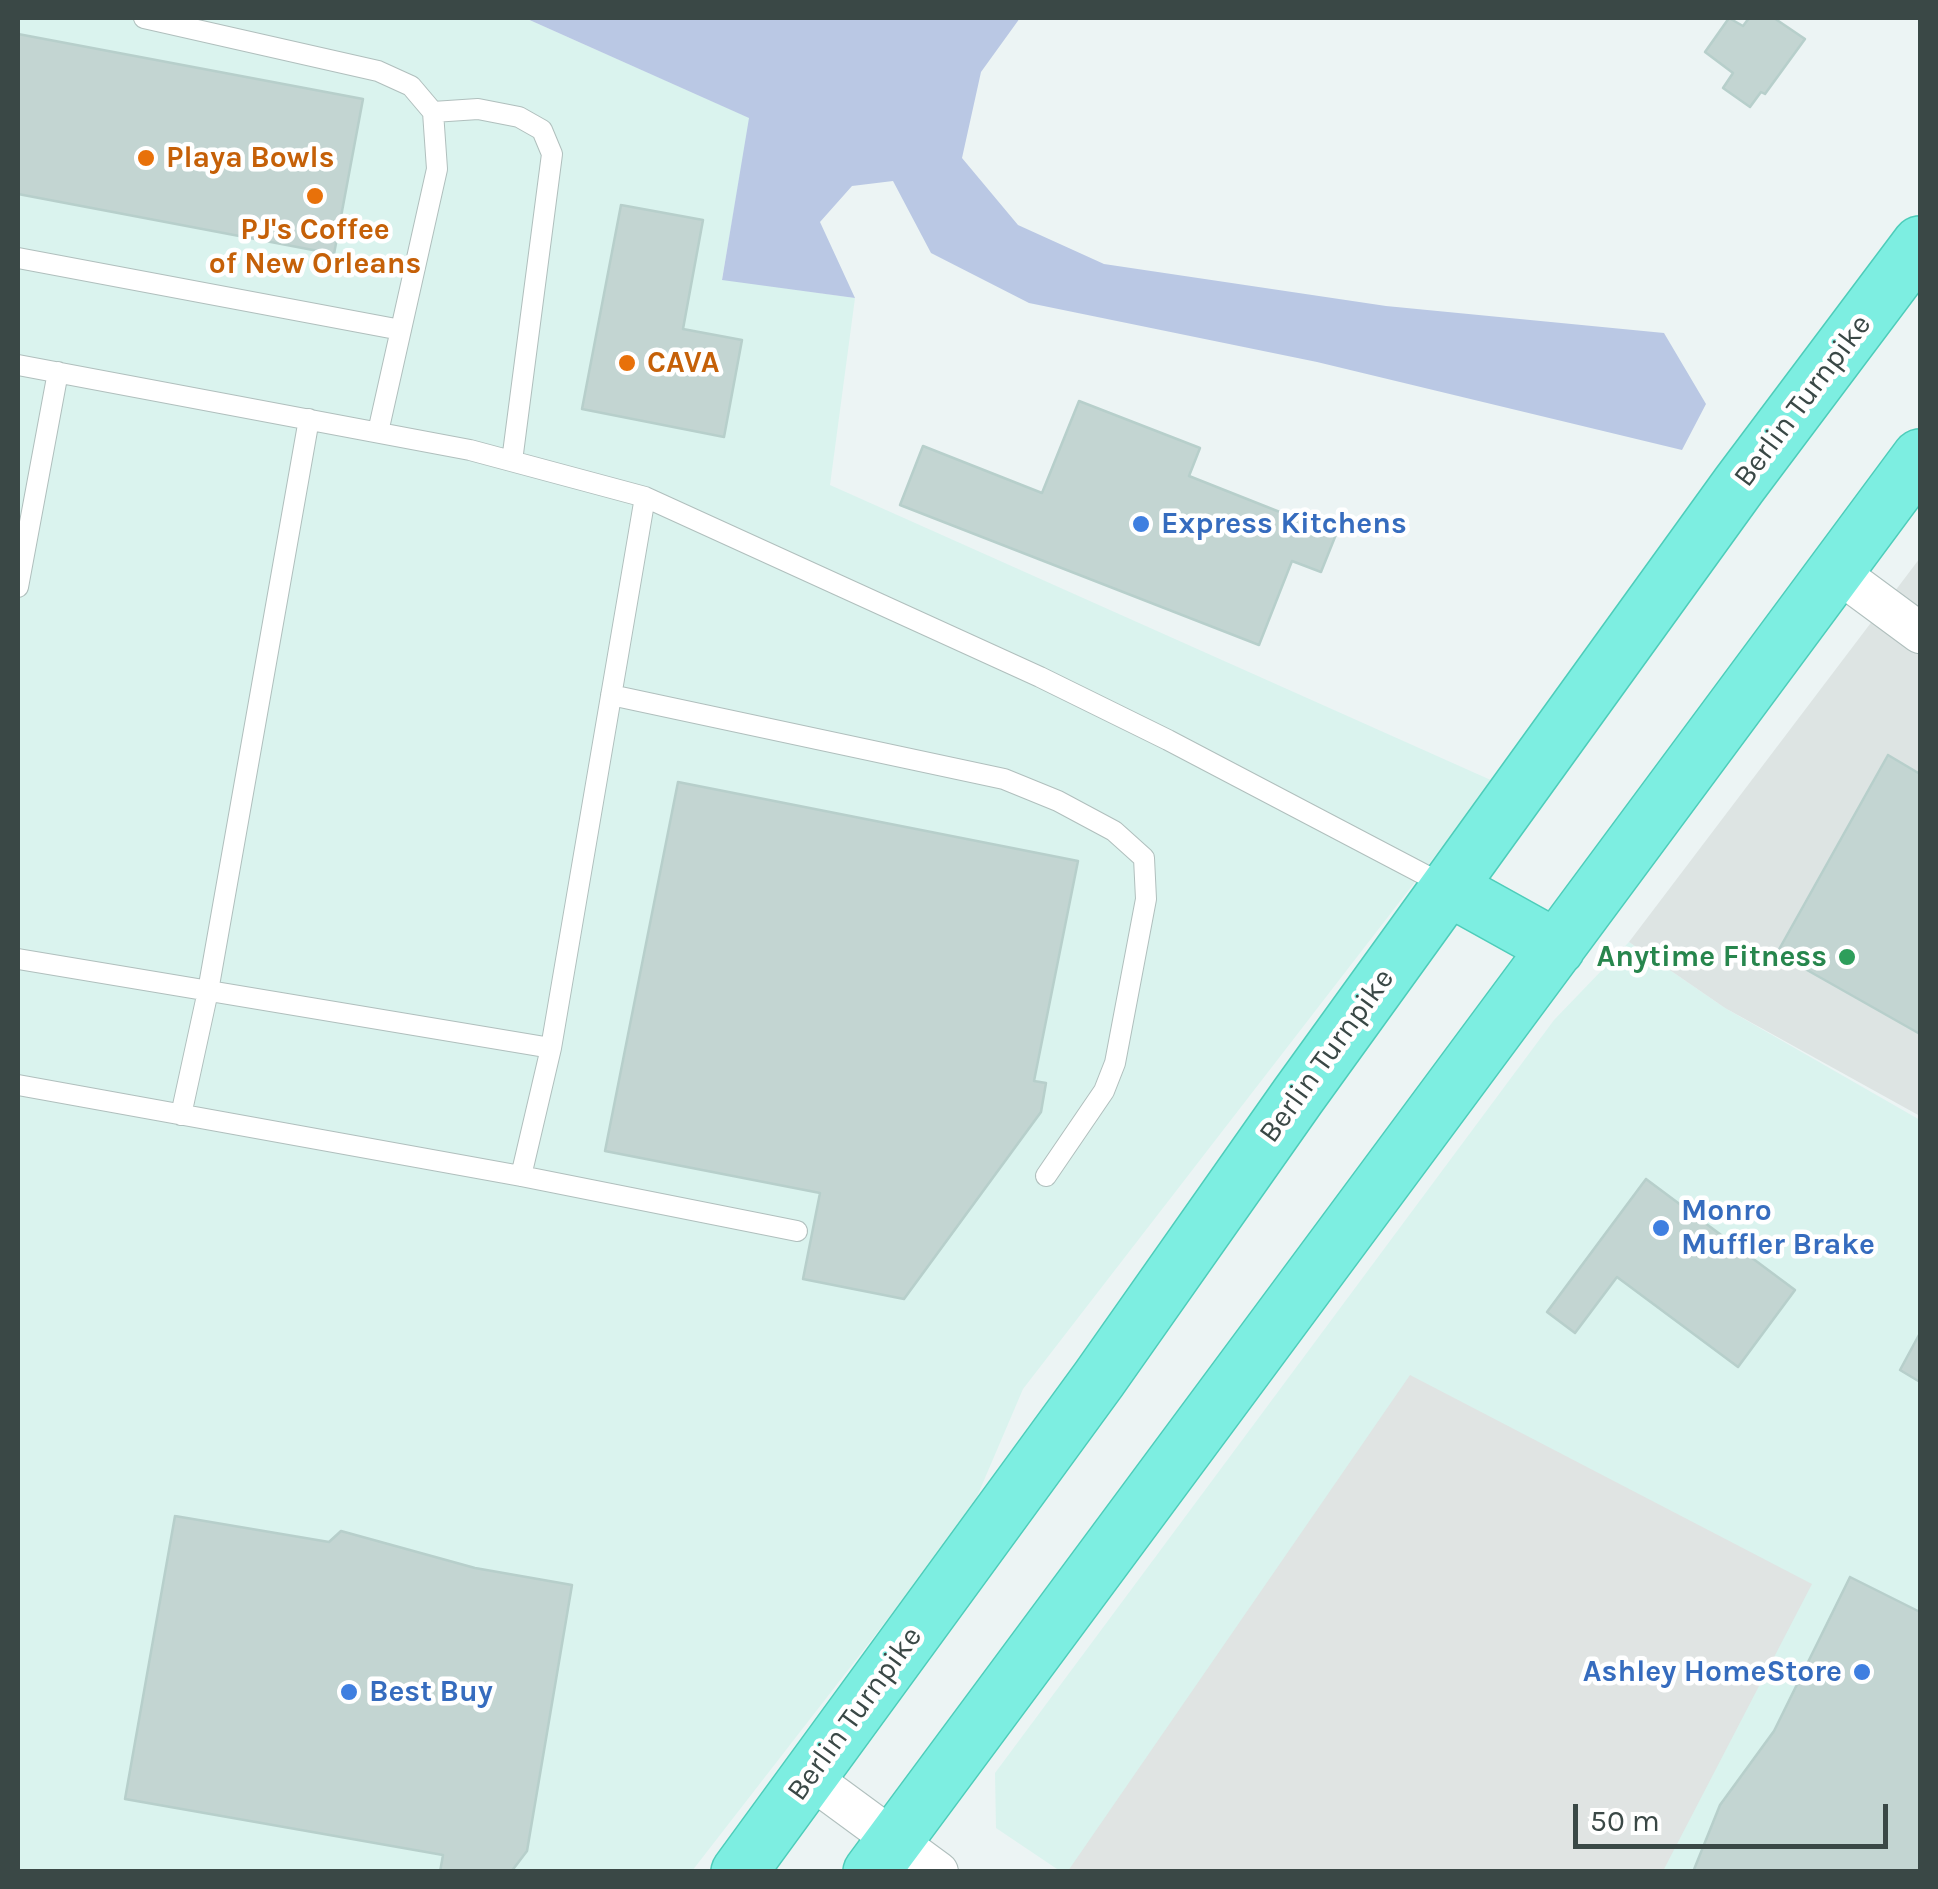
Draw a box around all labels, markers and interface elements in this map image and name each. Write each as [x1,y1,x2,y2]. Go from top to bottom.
place label: Playa Bowls [166,140,334,176]
marker: Playa Bowls [135,147,157,169]
marker: PJ's Coffee of New Orleans [304,185,326,207]
place label: PJ's Coffee of New Orleans [209,212,421,282]
street label: Berlin Turnpike [1727,308,1879,494]
place label: CAVA [647,345,719,381]
marker: CAVA [616,352,638,374]
place label: Express Kitchens [1161,506,1407,542]
marker: Express Kitchens [1130,513,1152,535]
place label: Anytime Fitness [1596,939,1827,975]
marker: Anytime Fitness [1836,946,1858,968]
street label: Berlin Turnpike [1252,962,1402,1150]
place label: Monro Muffler Brake [1681,1193,1875,1264]
marker: Monro Muffler Brake [1650,1217,1672,1239]
street label: Berlin Turnpike [780,1620,930,1808]
place label: Ashley HomeStore [1583,1654,1842,1690]
marker: Ashley HomeStore [1851,1661,1873,1683]
place label: Best Buy [369,1674,493,1710]
marker: Best Buy [338,1681,360,1703]
scale bar [1578,1784,1893,1846]
text: 50 m [1590,1803,1660,1839]

